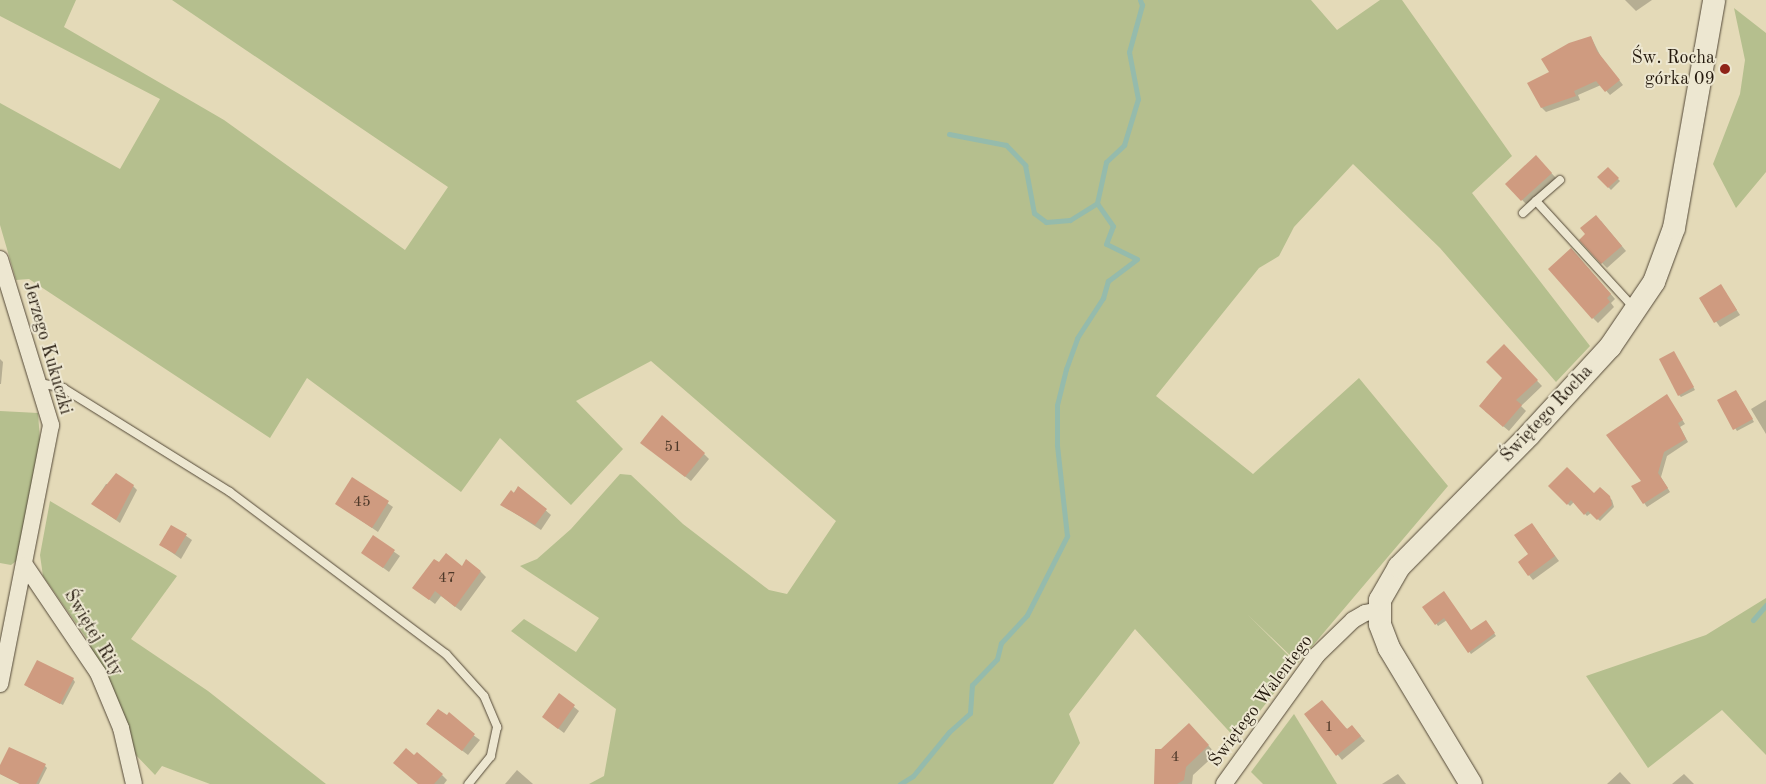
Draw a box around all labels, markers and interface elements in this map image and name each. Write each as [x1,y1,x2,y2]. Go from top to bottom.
place label: Św. Rocha górka 09 [1631,48,1715,90]
marker: Św. Rocha górka 09 [1719,63,1731,75]
street label: Jerzego Kukuczki [18,279,76,417]
street label: Świętego Rocha [1497,361,1597,467]
house number: 51 [664,439,682,457]
house number: 45 [353,494,371,512]
house number: 47 [438,570,456,588]
street label: Świętej Rity [59,586,127,680]
street label: Świętego Walentego [1204,631,1318,771]
house number: 1 [1325,719,1333,737]
house number: 4 [1171,749,1179,767]

